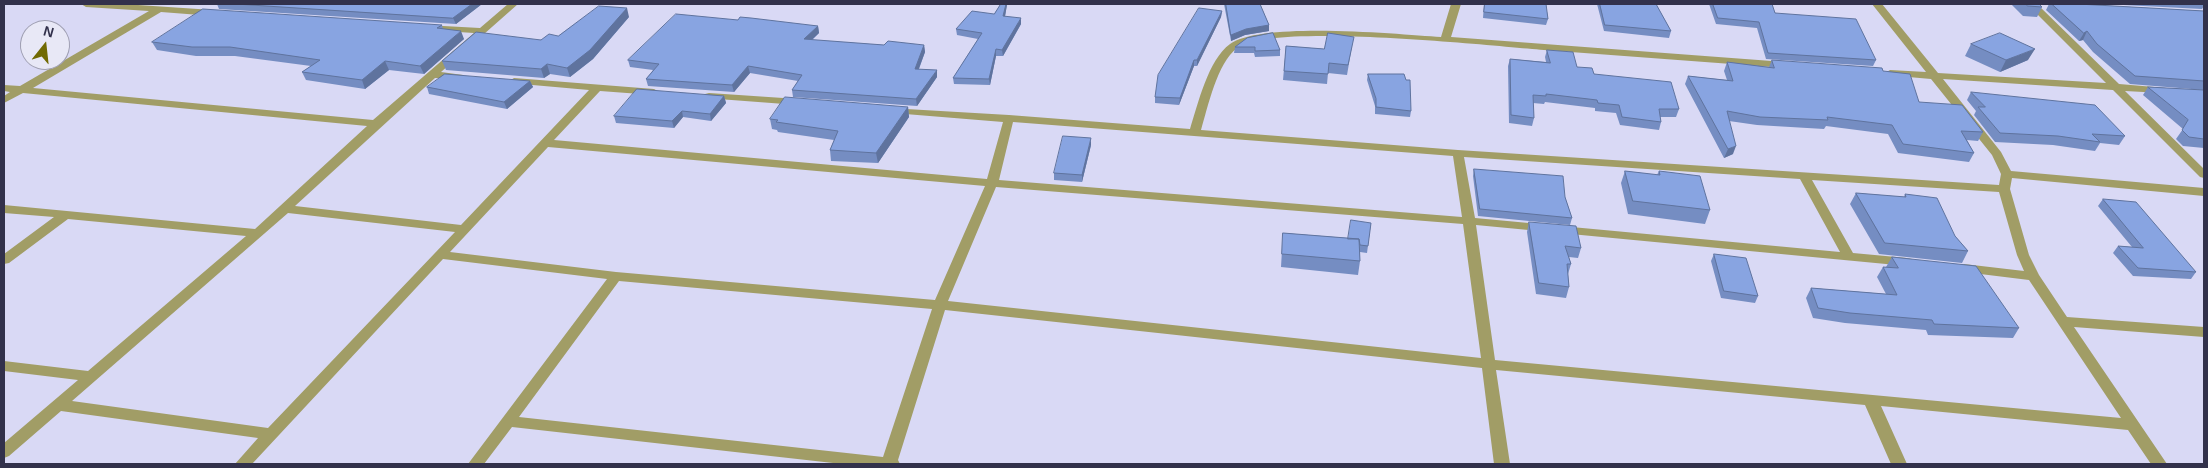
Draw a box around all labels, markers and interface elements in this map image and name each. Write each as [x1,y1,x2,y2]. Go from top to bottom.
north arrow [20,20,70,70]
text: N [42,22,56,41]

